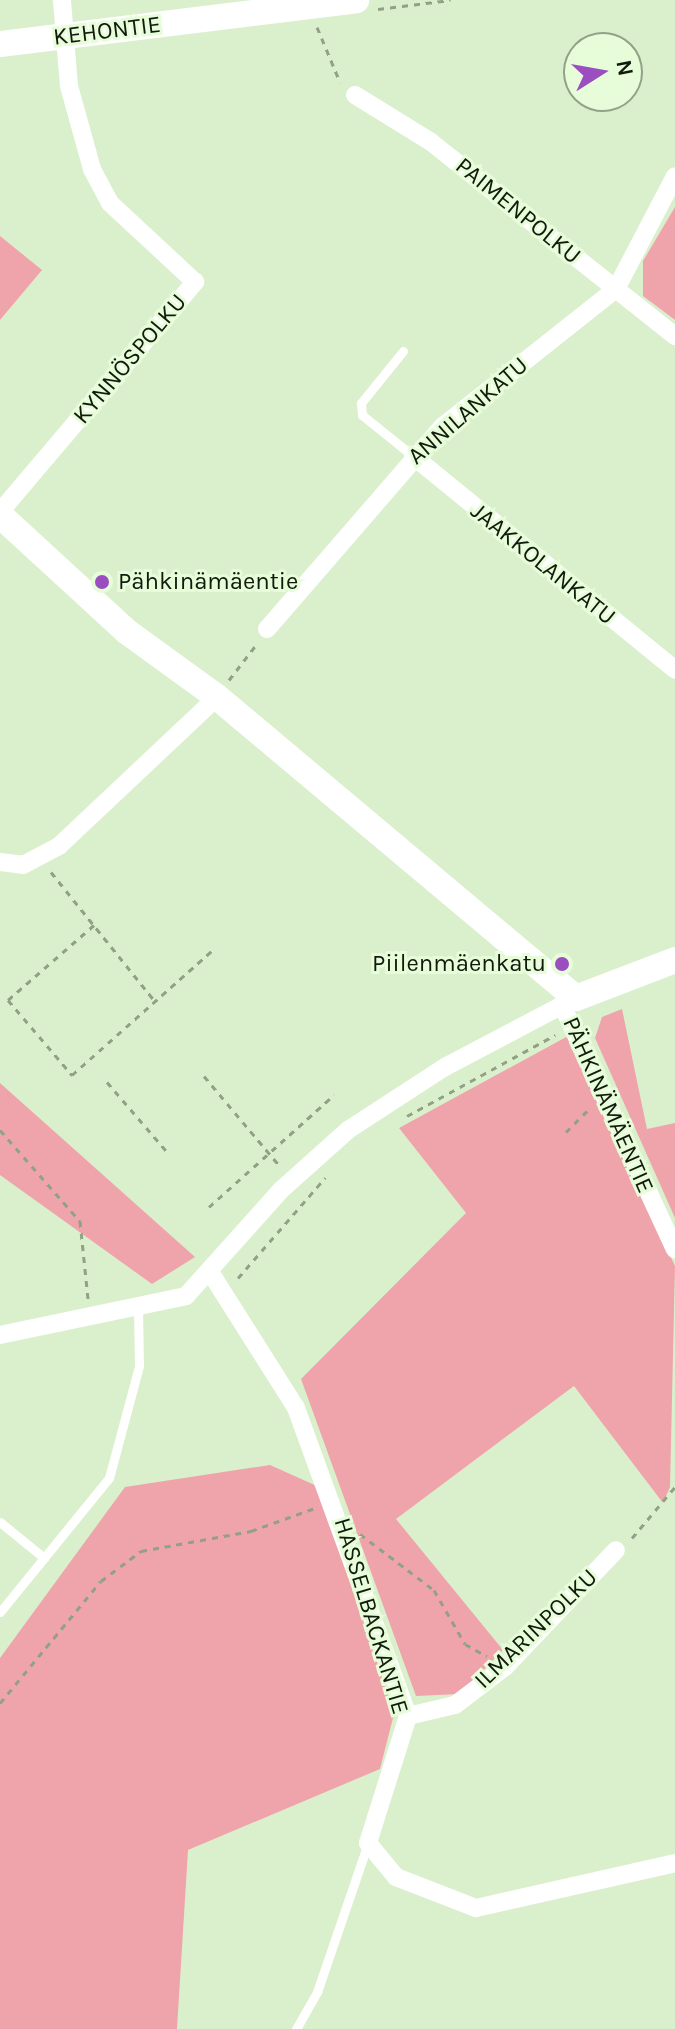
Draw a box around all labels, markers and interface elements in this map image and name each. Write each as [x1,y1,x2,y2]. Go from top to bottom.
street label: KEHONTIE [52,10,162,52]
north arrow [563,32,643,112]
text: N [610,58,639,78]
street label: PAIMENPOLKU [449,152,587,270]
street label: KYNNÖSPOLKU [67,288,193,430]
street label: ANNILANKATU [402,351,534,471]
street label: JAAKKOLANKATU [465,497,621,631]
place label: Pähkinämäentie [118,568,298,596]
marker: Pähkinämäentie [93,573,111,591]
place label: Piilenmäenkatu [372,950,546,978]
marker: Piilenmäenkatu [553,955,571,973]
street label: PÄHKINÄMÄENTIE [556,1012,660,1198]
street label: HASSELBACKANTIE [327,1514,415,1718]
street label: ILMARINPOLKU [468,1563,604,1695]

